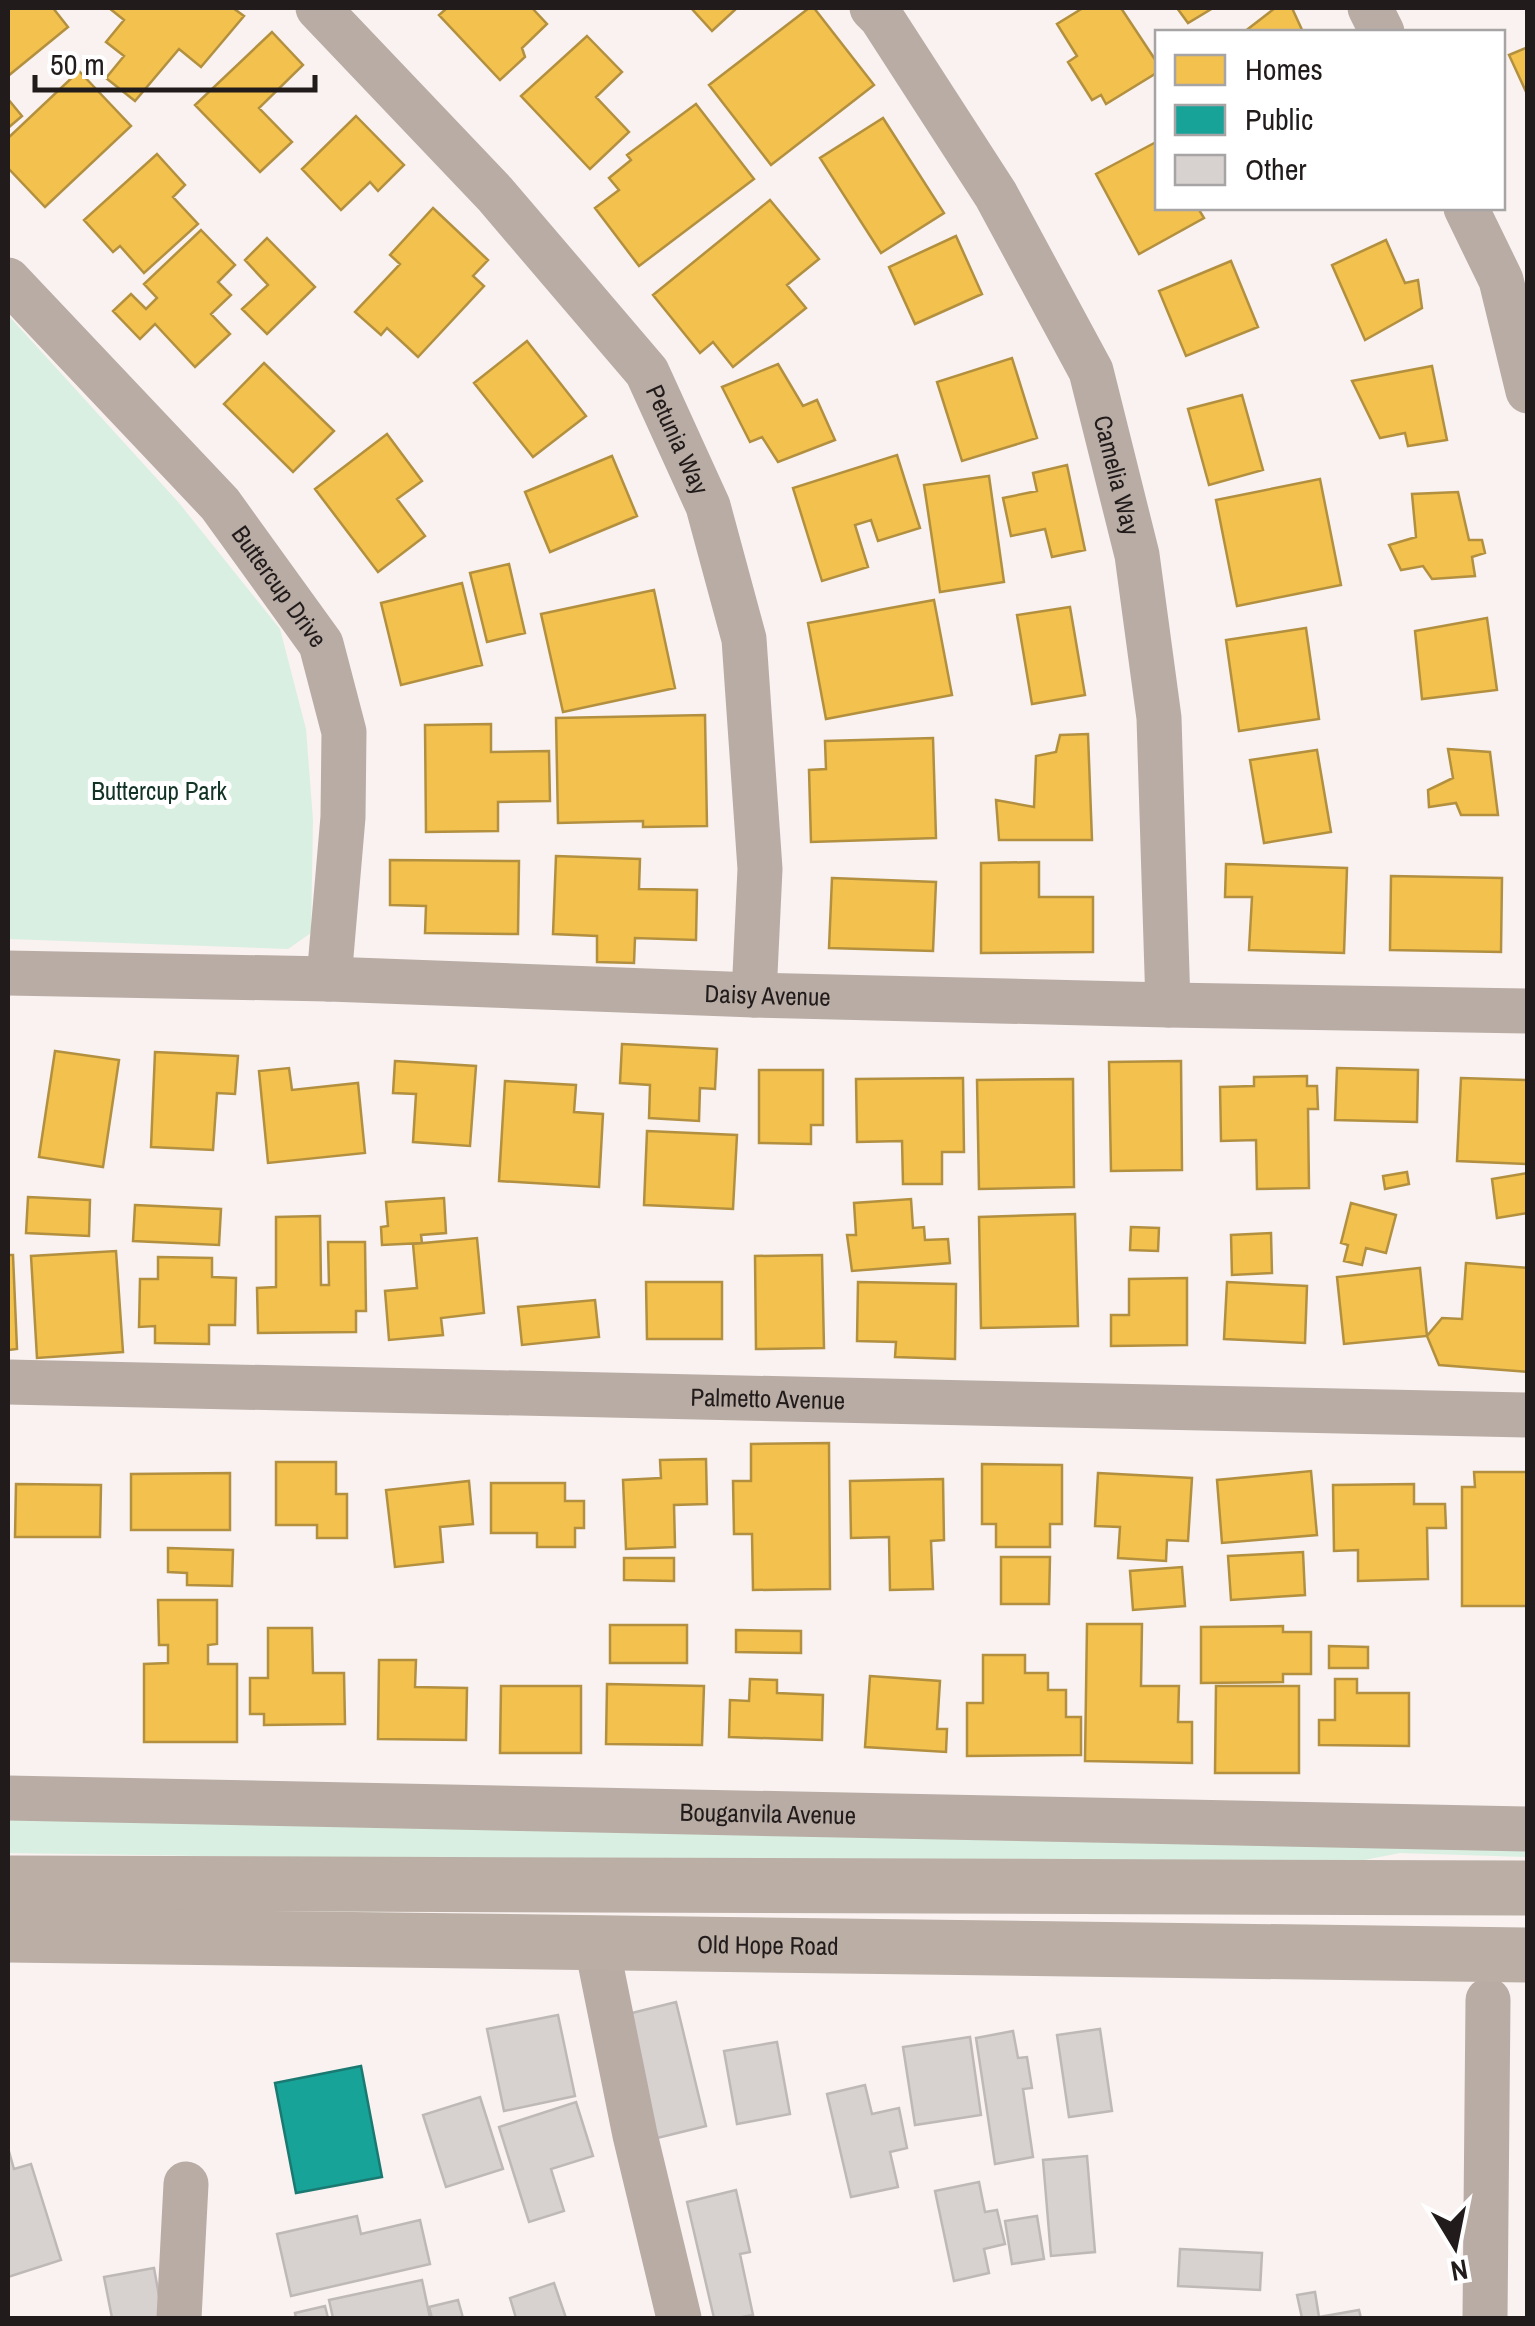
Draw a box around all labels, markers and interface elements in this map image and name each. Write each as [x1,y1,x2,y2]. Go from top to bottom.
scale bar [35,30,315,92]
legend [1155,30,1505,210]
text: 50 m [50,44,105,84]
text: Homes [1245,49,1323,89]
text: Public [1245,99,1313,139]
text: Other [1245,149,1307,189]
street label: Petunia Way [638,379,718,500]
street label: Camelia Way [1086,412,1149,539]
street label: Buttercup Drive [224,519,335,654]
park label: Buttercup Park [91,774,228,808]
street label: Daisy Avenue [704,976,831,1014]
street label: Palmetto Avenue [690,1380,846,1417]
street label: Bouganvila Avenue [679,1795,856,1832]
street label: Old Hope Road [697,1927,839,1963]
north arrow [1405,2196,1505,2296]
text: N [1448,2250,1471,2291]

